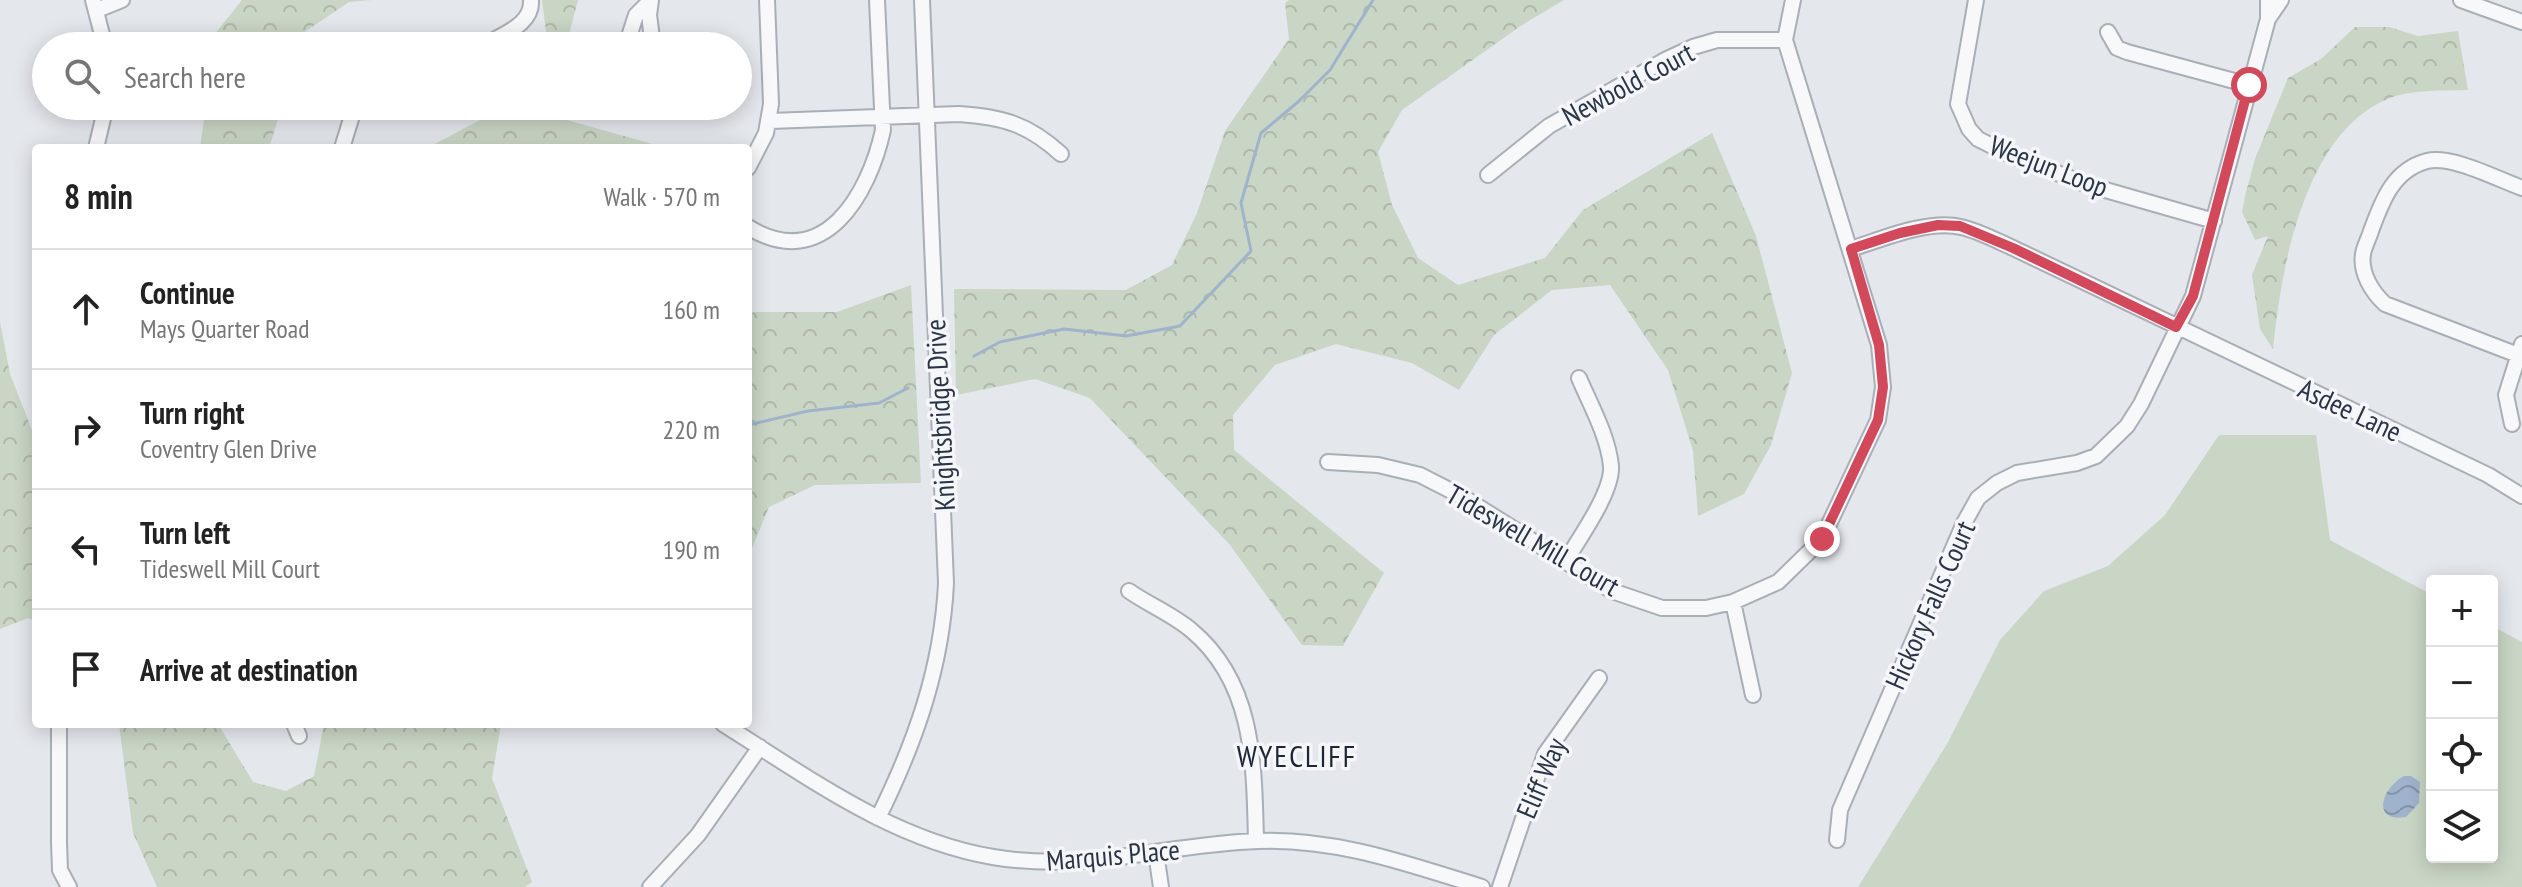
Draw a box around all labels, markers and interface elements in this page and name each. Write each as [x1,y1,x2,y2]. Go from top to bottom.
search box [32,32,752,120]
street label: Newbold Court [1555,33,1700,134]
icon: search [60,54,104,98]
text: Search here [124,57,246,96]
route start [2231,67,2267,103]
street label: Weejun Loop [1985,126,2114,205]
text: 8 min [64,174,133,218]
text: Walk · 570 m [603,180,720,213]
text: Continue [140,273,235,312]
icon: ahead [64,287,108,331]
text: 160 m [662,293,720,326]
text: Mays Quarter Road [140,312,309,345]
street label: Knightsbridge Drive [916,318,963,512]
street label: Asdee Lane [2293,370,2408,450]
text: Turn right [140,393,244,432]
icon: right [64,407,108,451]
text: 220 m [662,413,720,446]
text: Coventry Glen Drive [140,432,317,465]
street label: Tideswell Mill Court [1440,475,1627,604]
text: Turn left [140,513,230,552]
street label: Hickory Falls Court [1876,515,1983,695]
route end [1804,521,1840,557]
icon: left [64,527,108,571]
text: 190 m [662,533,720,566]
text: Tideswell Mill Court [140,552,320,585]
map controls [2426,575,2498,863]
button: + [2426,575,2498,647]
icon: arrive [64,647,108,691]
button: − [2426,647,2498,719]
text: Arrive at destination [140,650,358,689]
button: locate [2426,719,2498,791]
street label: Eliff Way [1507,731,1574,824]
district label: WYECLIFF [1237,736,1357,775]
button: layers [2426,791,2498,863]
street label: Marquis Place [1045,830,1181,879]

